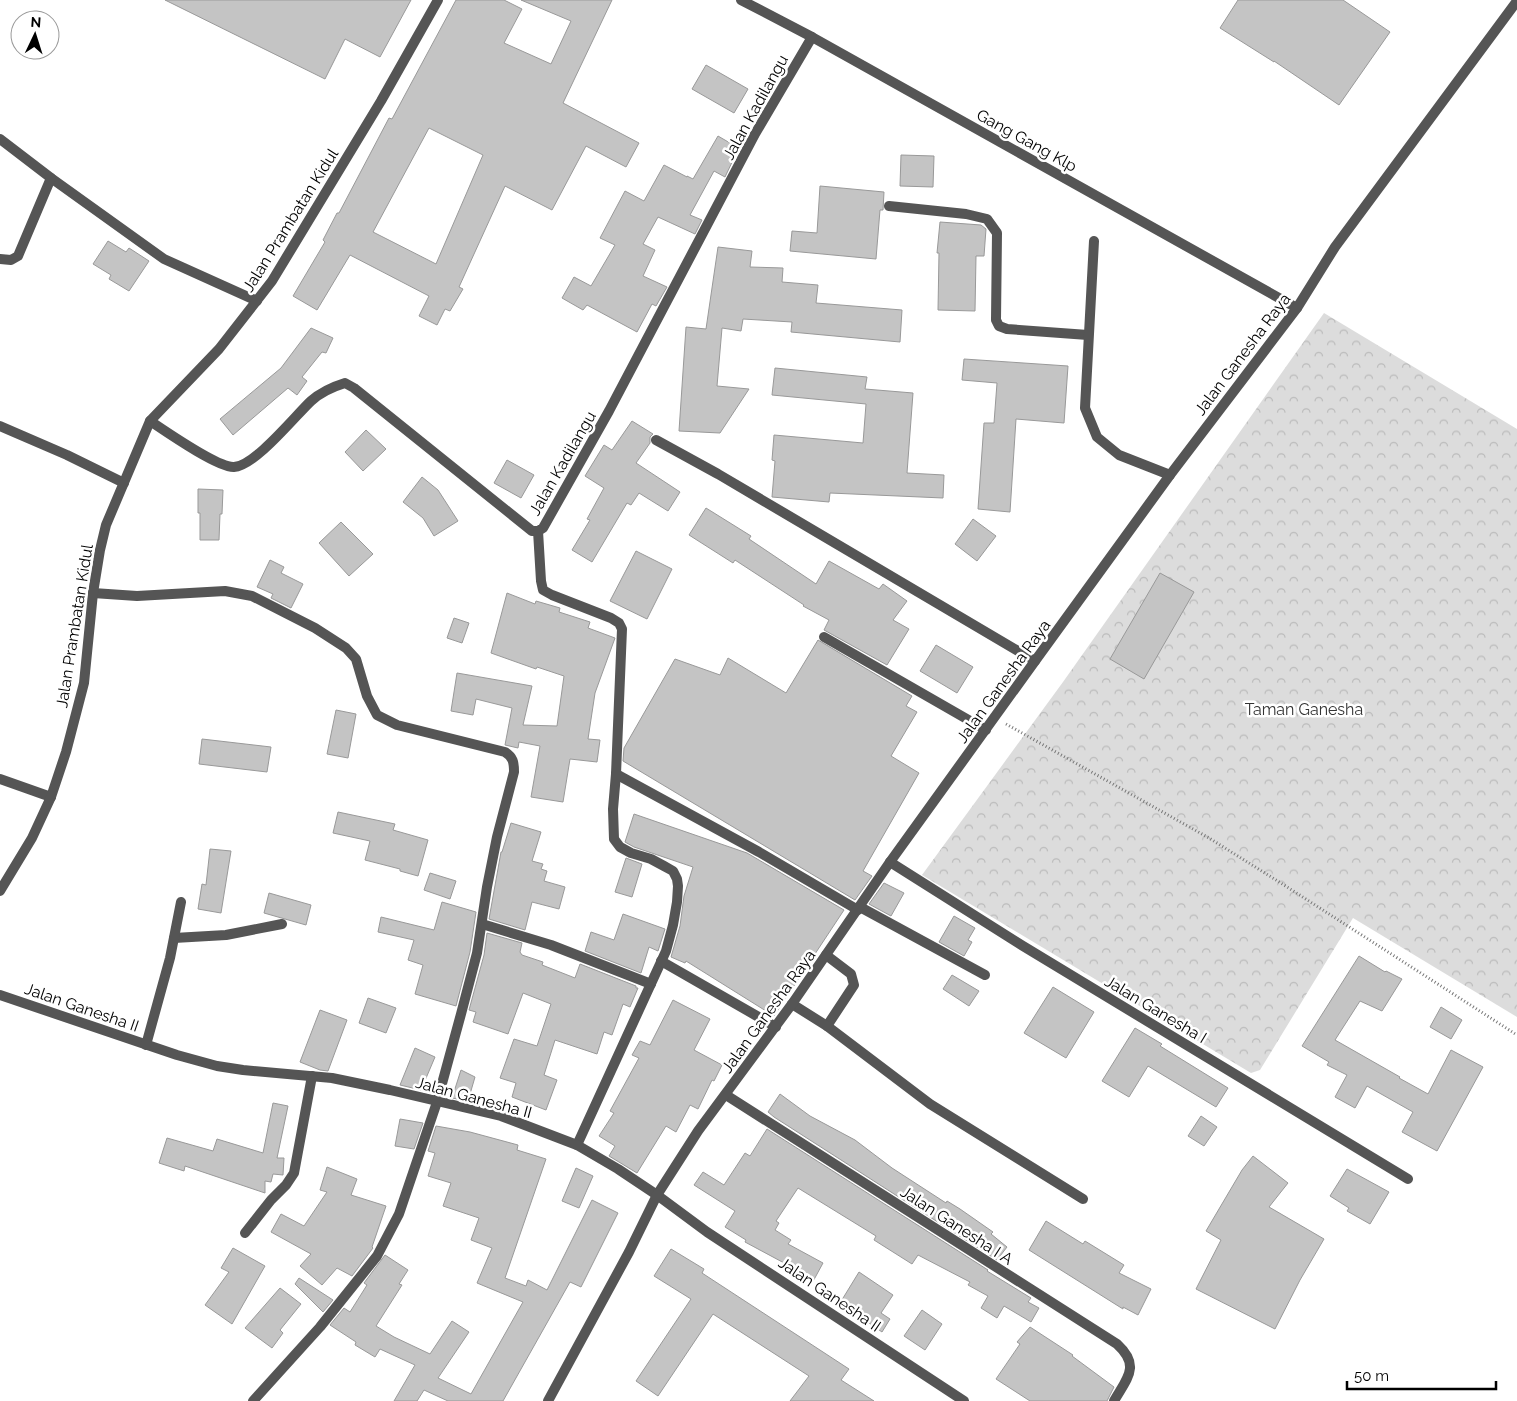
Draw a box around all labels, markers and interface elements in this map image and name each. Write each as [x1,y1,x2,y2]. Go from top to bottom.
north arrow [10,10,60,60]
text: N [30,14,42,30]
street label: Jalan Kadilangu [719,51,792,163]
street label: Gang Gang Klp [973,105,1080,176]
street label: Jalan Prambatan Kidul [239,145,343,295]
street label: Jalan Ganesha Raya [1190,290,1294,419]
street label: Jalan Kadilangu [525,408,600,519]
street label: Jalan Prambatan Kidul [52,542,97,709]
street label: Jalan Ganesha Raya [952,616,1054,747]
park label: Taman Ganesha [1245,700,1363,719]
street label: Jalan Ganesha Raya [717,946,819,1077]
street label: Jalan Ganesha I [1101,972,1210,1047]
street label: Jalan Ganesha II [22,979,141,1036]
street label: Jalan Ganesha II [414,1073,534,1122]
street label: Jalan Ganesha I A [897,1182,1017,1269]
street label: Jalan Ganesha II [775,1253,885,1336]
scale bar [1347,1358,1496,1390]
text: 50 m [1354,1367,1389,1385]

